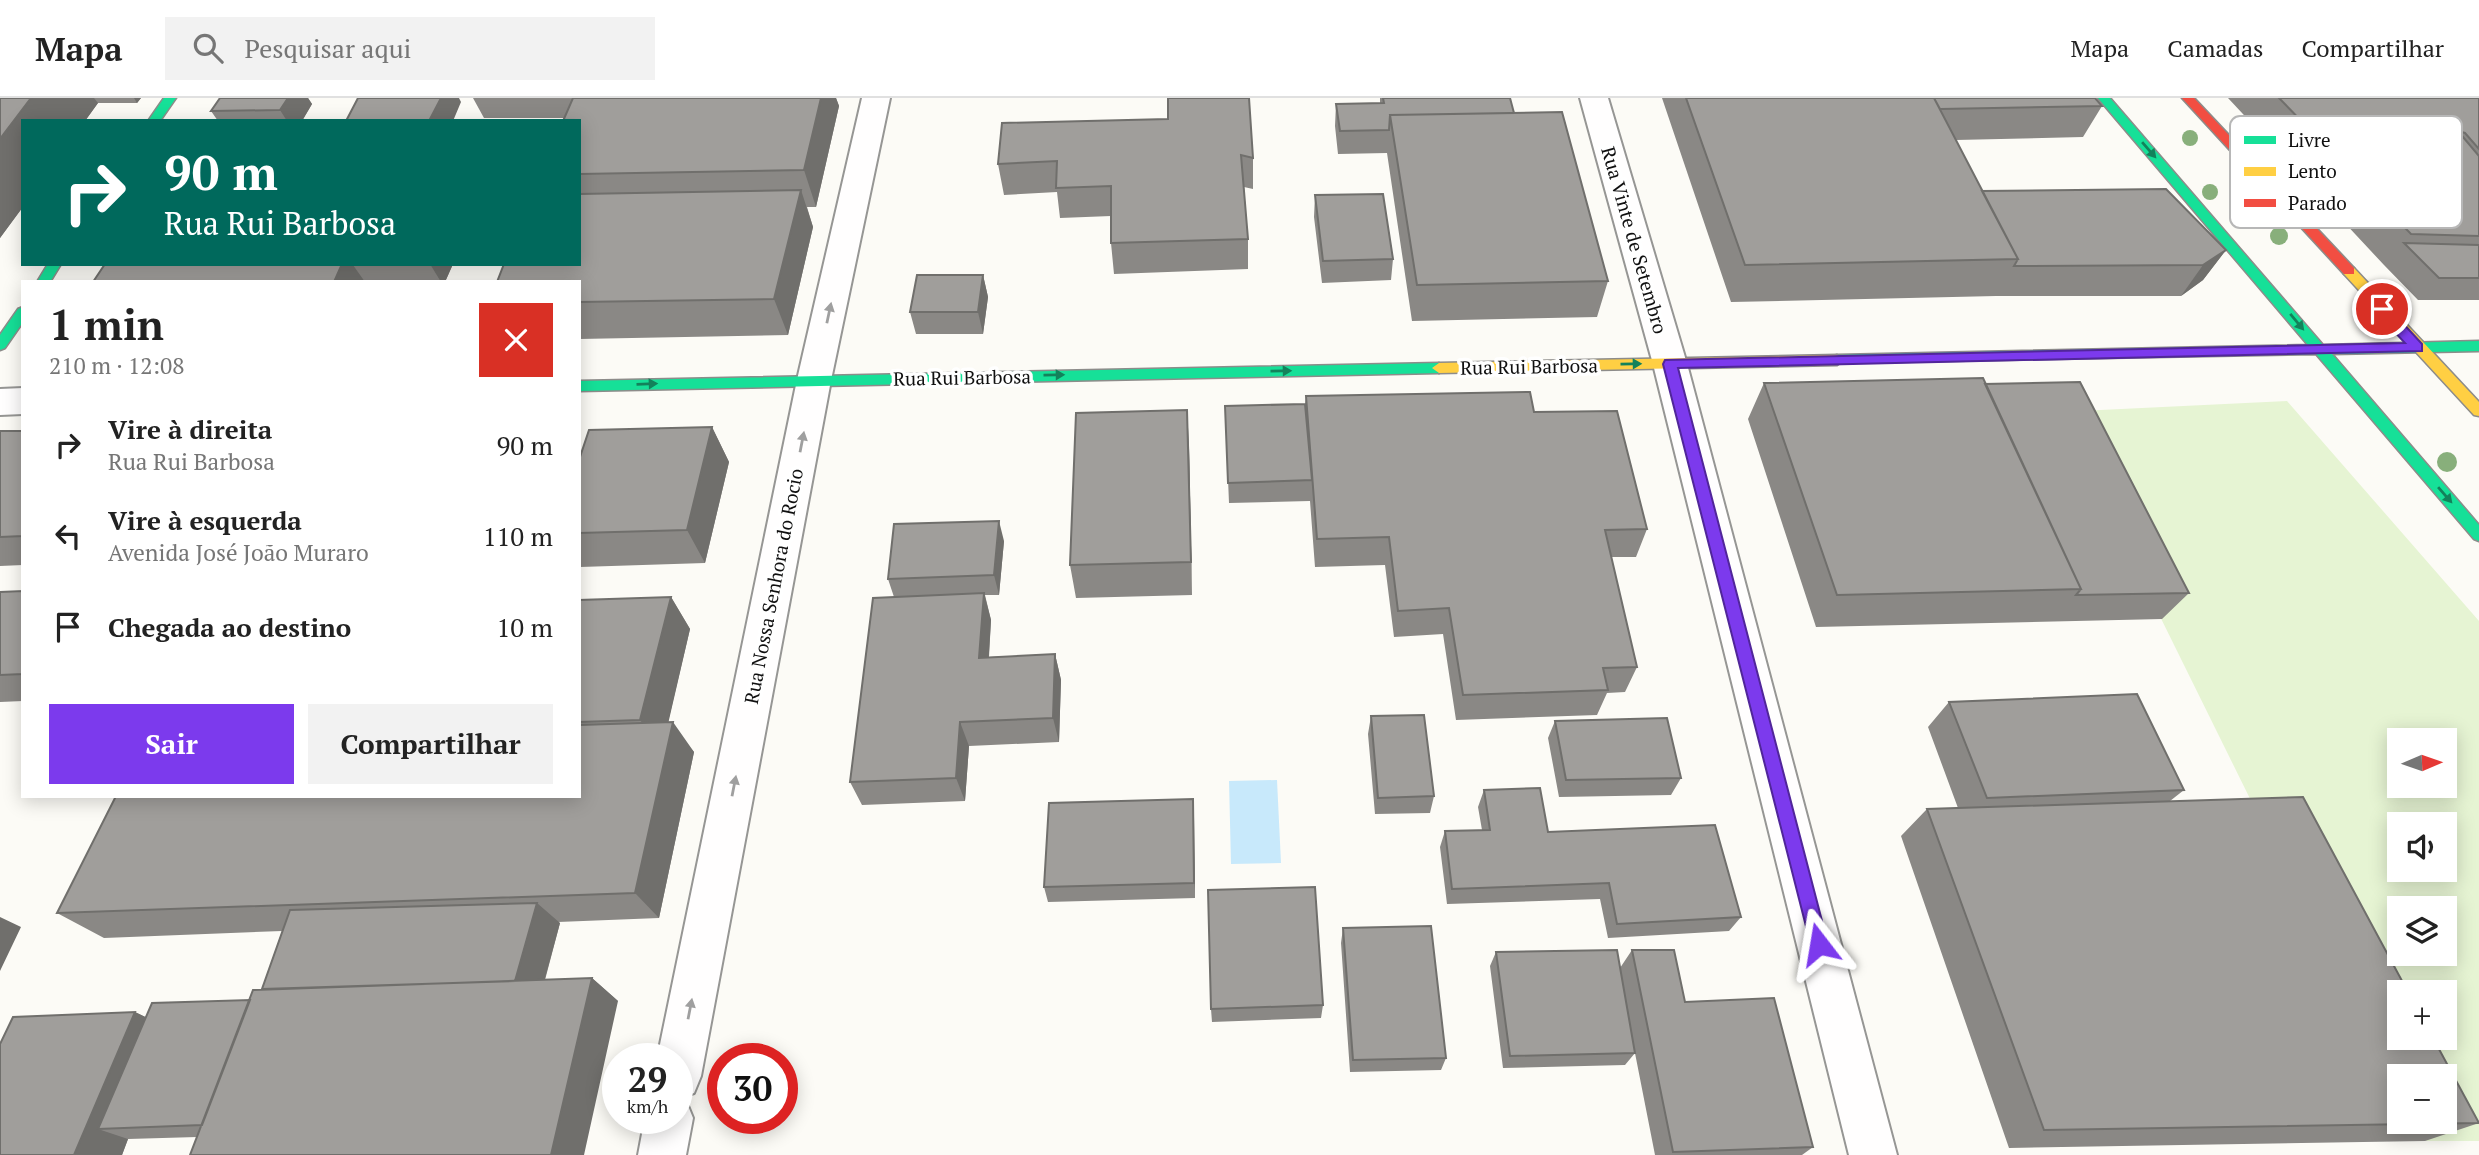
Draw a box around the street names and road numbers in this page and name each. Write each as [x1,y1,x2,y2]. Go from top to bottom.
street label: Rua Vinte de Setembro [1596,144,1674,336]
street label: Rua Rui Barbosa [1460,352,1599,380]
street label: Rua Rui Barbosa [893,363,1032,391]
street label: Rua Nossa Senhora do Rocio [738,466,808,706]

